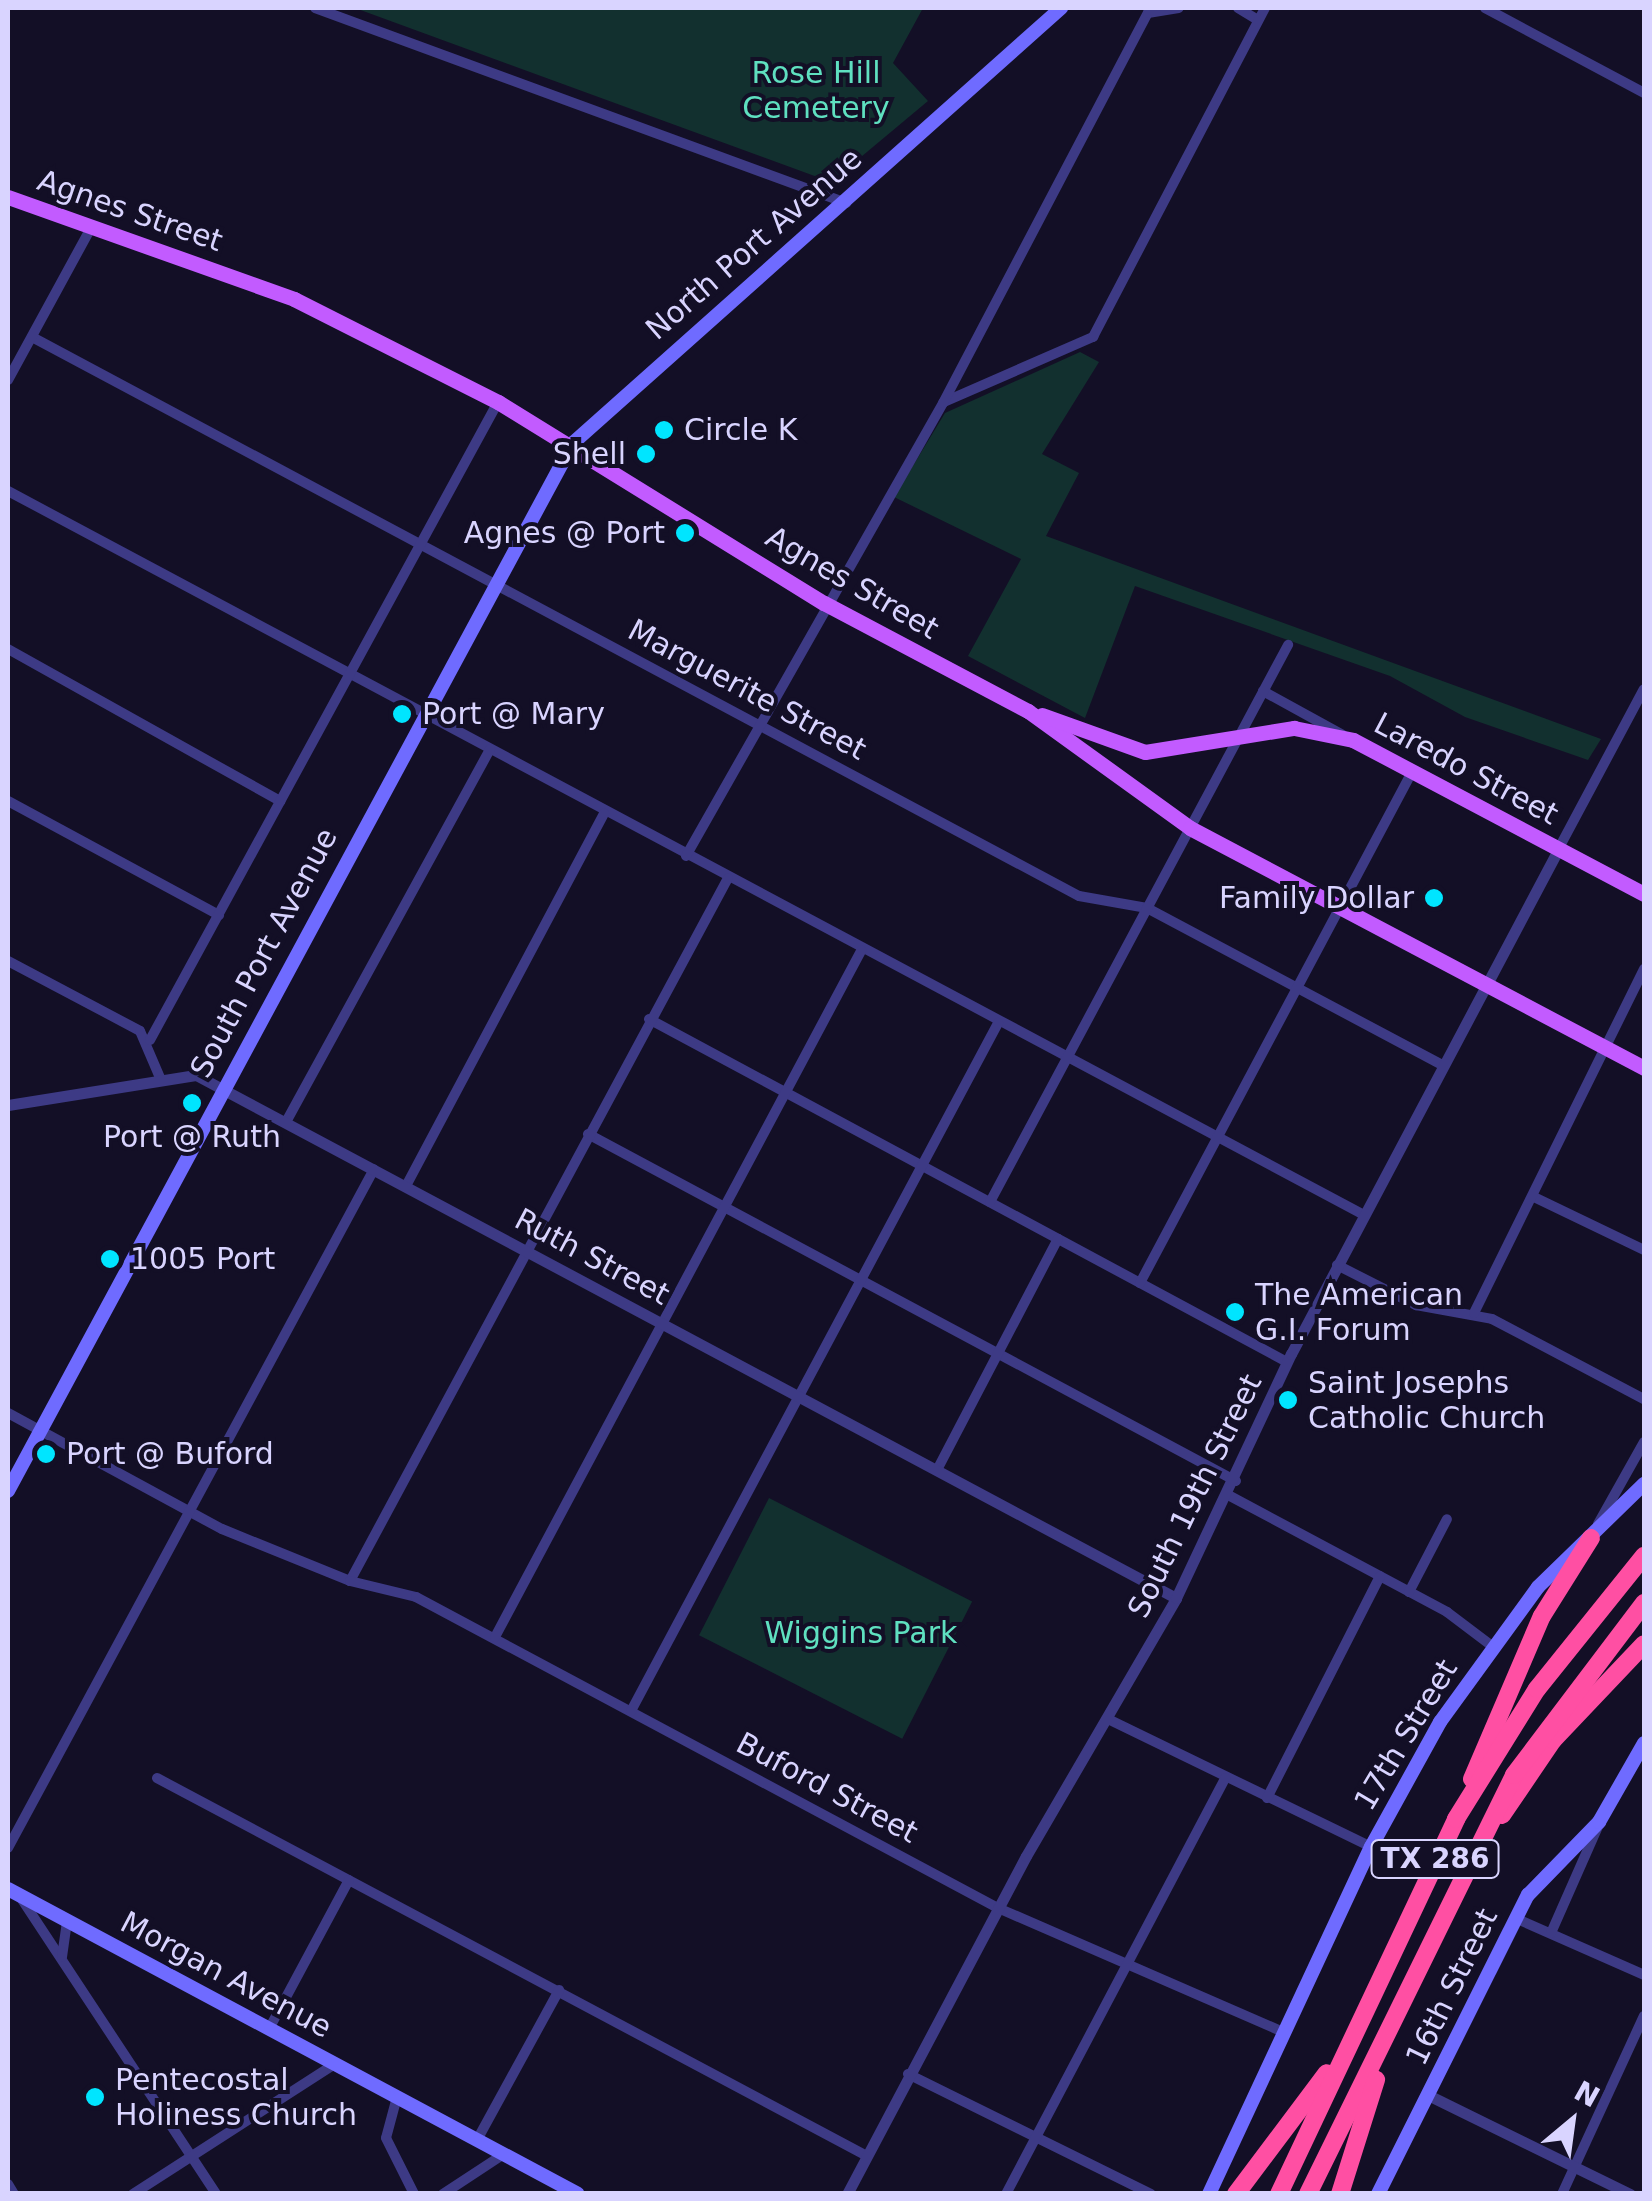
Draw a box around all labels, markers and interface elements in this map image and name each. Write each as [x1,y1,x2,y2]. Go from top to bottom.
park label: Rose Hill Cemetery [742,55,890,126]
street label: North Port Avenue [639,141,869,347]
street label: Agnes Street [33,163,227,259]
place label: Circle K [684,412,797,448]
marker: Circle K [653,419,675,441]
place label: Shell [553,436,626,472]
marker: Shell [635,443,657,465]
place label: Agnes @ Port [464,515,665,551]
street label: Agnes Street [759,519,945,647]
marker: Agnes @ Port [674,522,696,544]
street label: Marguerite Street [622,612,872,768]
place label: Port @ Mary [422,696,605,732]
marker: Port @ Mary [391,703,413,725]
street label: Laredo Street [1368,705,1564,833]
street label: South Port Avenue [183,822,345,1084]
place label: Family Dollar [1219,880,1414,916]
marker: Family Dollar [1423,887,1445,909]
marker: Port @ Ruth [181,1092,203,1114]
place label: Port @ Ruth [103,1119,281,1155]
street label: Ruth Street [509,1201,675,1313]
place label: 1005 Port [130,1241,275,1277]
marker: 1005 Port [99,1248,121,1270]
place label: The American G.I. Forum [1255,1277,1463,1348]
marker: The American G.I. Forum [1224,1301,1246,1323]
place label: Saint Josephs Catholic Church [1308,1365,1545,1436]
street label: South 19th Street [1120,1368,1270,1624]
marker: Saint Josephs Catholic Church [1277,1389,1299,1411]
place label: Port @ Buford [66,1436,274,1472]
marker: Port @ Buford [35,1443,57,1465]
park label: Wiggins Park [765,1615,957,1651]
street label: 17th Street [1347,1653,1465,1817]
street label: Buford Street [730,1725,924,1851]
road number: TX 286 [1370,1836,1500,1882]
street label: 16th Street [1399,1903,1505,2071]
street label: Morgan Avenue [114,1904,338,2046]
place label: Pentecostal Holiness Church [115,2062,357,2132]
north arrow [1522,2071,1622,2171]
text: N [1569,2074,1605,2114]
marker: Pentecostal Holiness Church [84,2086,106,2108]

